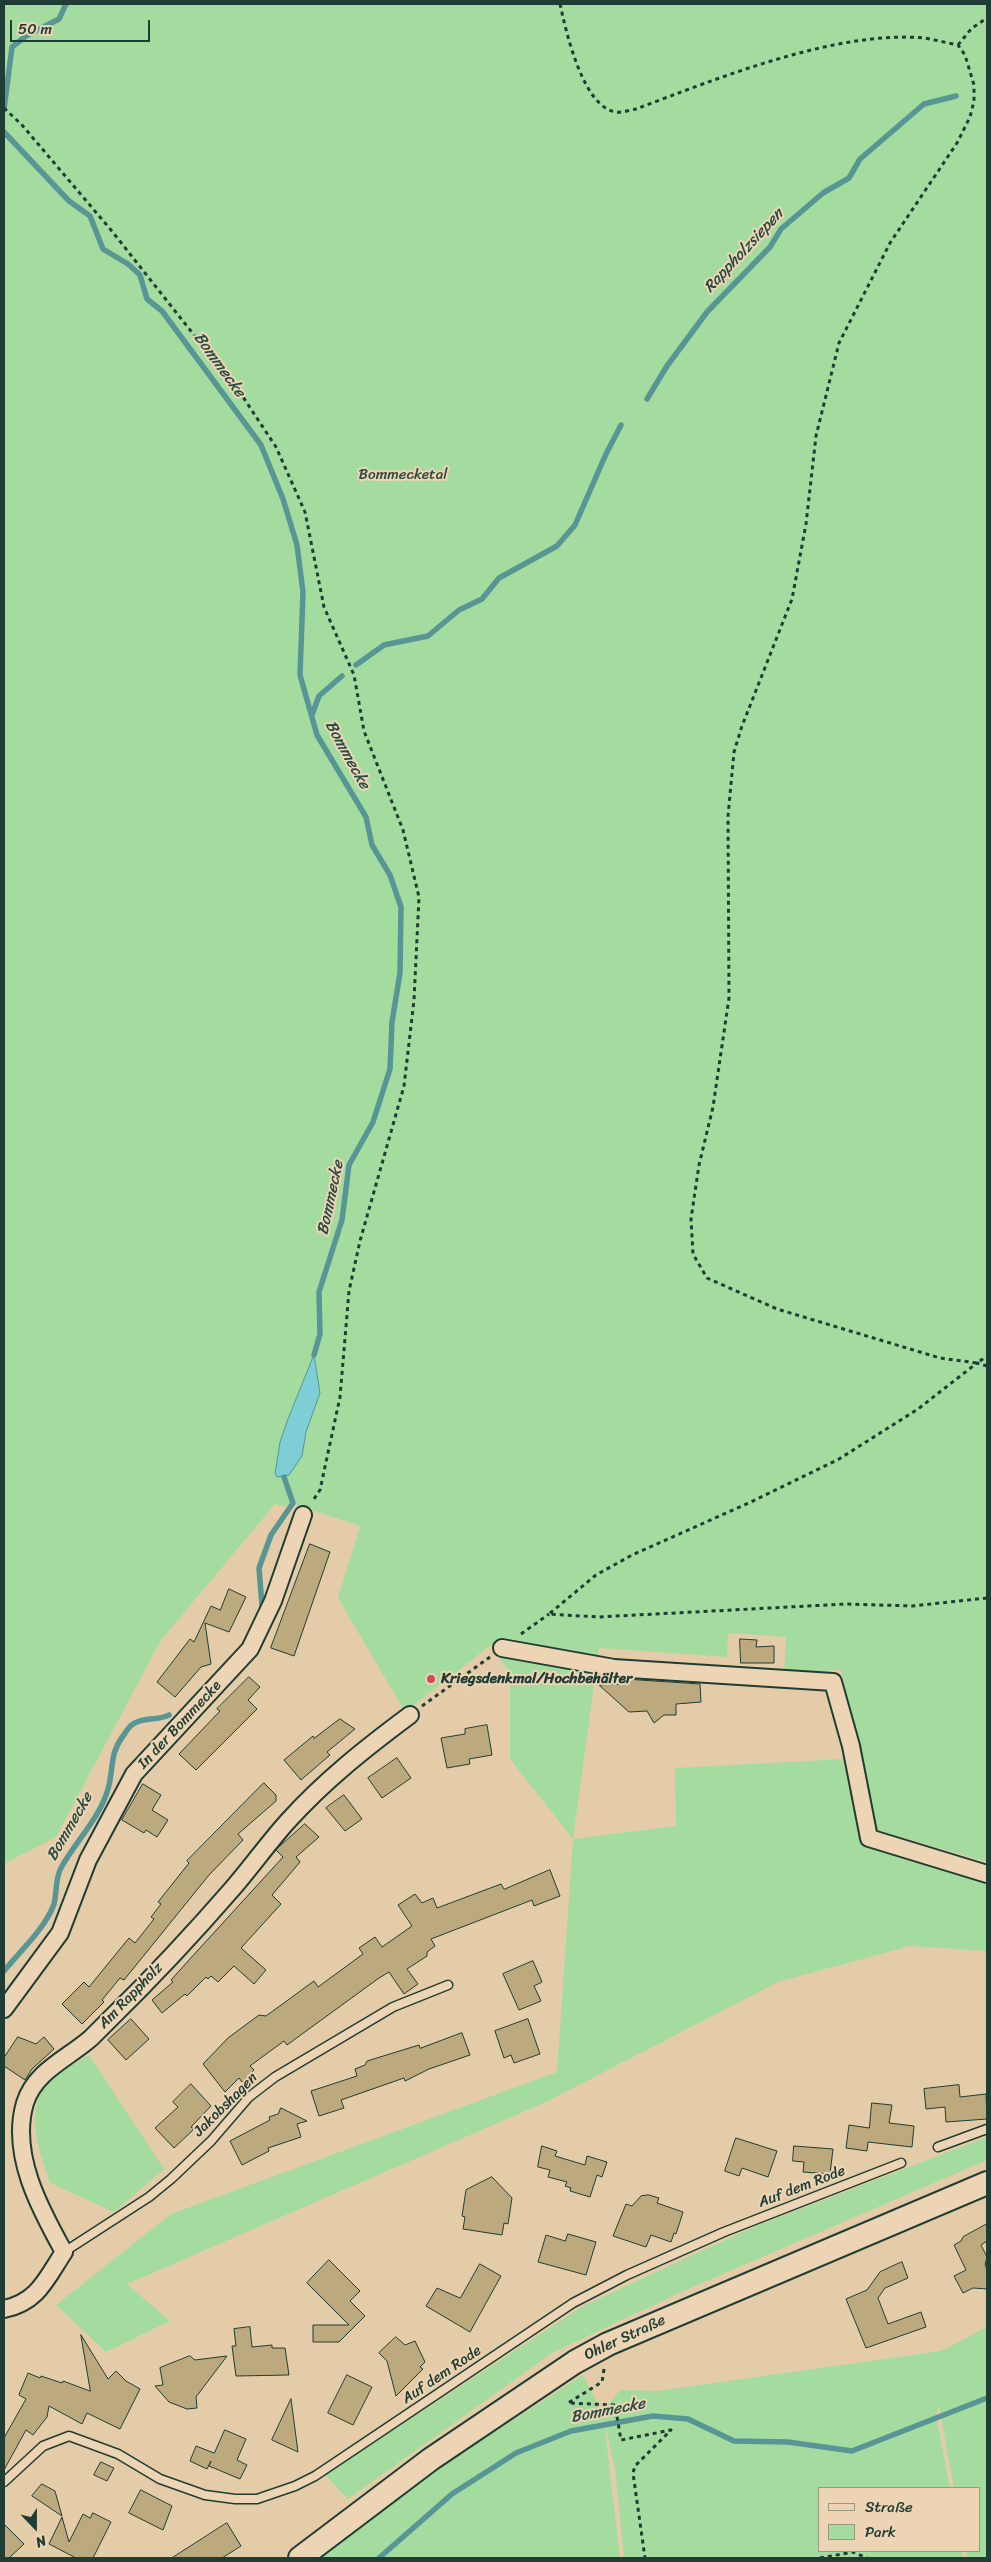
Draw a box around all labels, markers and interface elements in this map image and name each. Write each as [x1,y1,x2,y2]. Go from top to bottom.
scale bar [12,10,152,42]
text: 50 m [18,16,52,42]
water label: Rappholzsiepen [700,205,788,297]
water label: Bommecke [189,329,249,401]
park label: Bommecketal [359,466,447,484]
water label: Bommecke [320,717,374,793]
water label: Bommecke [314,1159,348,1237]
place label: Kriegsdenkmal/Hochbehälter [441,1670,632,1688]
marker: Kriegsdenkmal/Hochbehälter [425,1673,437,1685]
street label: In der Bommecke [135,1677,225,1773]
water label: Bommecke [43,1790,97,1864]
street label: Am Rappholz [95,1959,167,2033]
street label: Jakobshagen [190,2069,262,2141]
street label: Auf dem Rode [756,2162,848,2212]
street label: Ohler Straße [582,2311,668,2365]
street label: Auf dem Rode [399,2342,485,2408]
water label: Bommecke [569,2394,647,2428]
legend [818,2487,981,2552]
text: Straße [865,2494,913,2520]
north arrow [10,2502,60,2552]
text: Park [865,2519,896,2545]
text: N [32,2528,50,2555]

